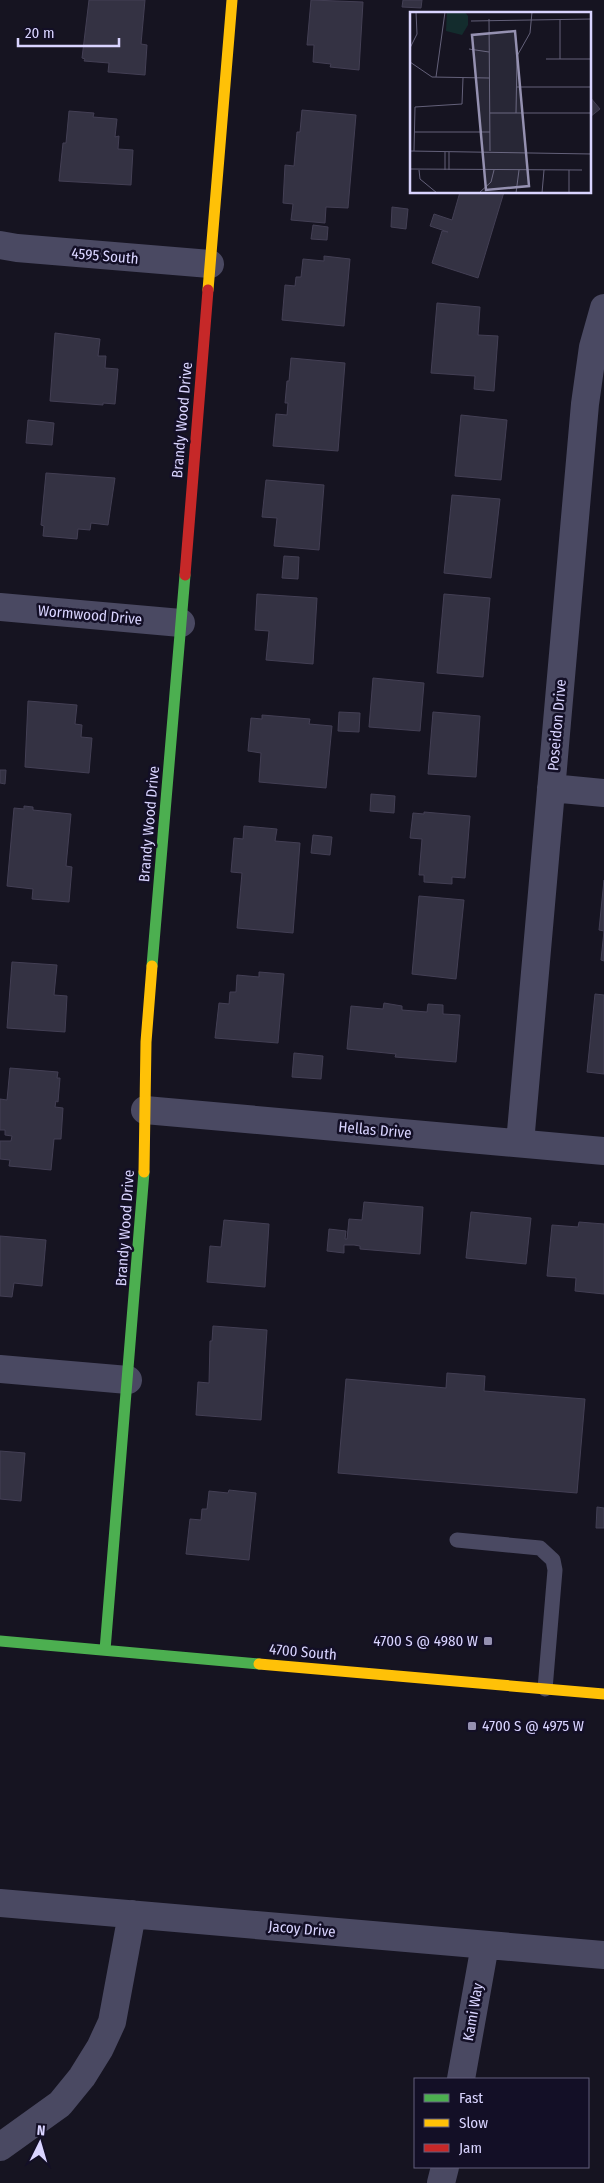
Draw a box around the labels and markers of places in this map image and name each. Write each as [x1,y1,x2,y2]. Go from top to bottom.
place label: 4700 S @ 4980 W [373,1632,478,1650]
marker: 4700 S @ 4980 W [482,1635,494,1647]
place label: 4700 S @ 4975 W [482,1717,584,1735]
marker: 4700 S @ 4975 W [466,1720,478,1732]

